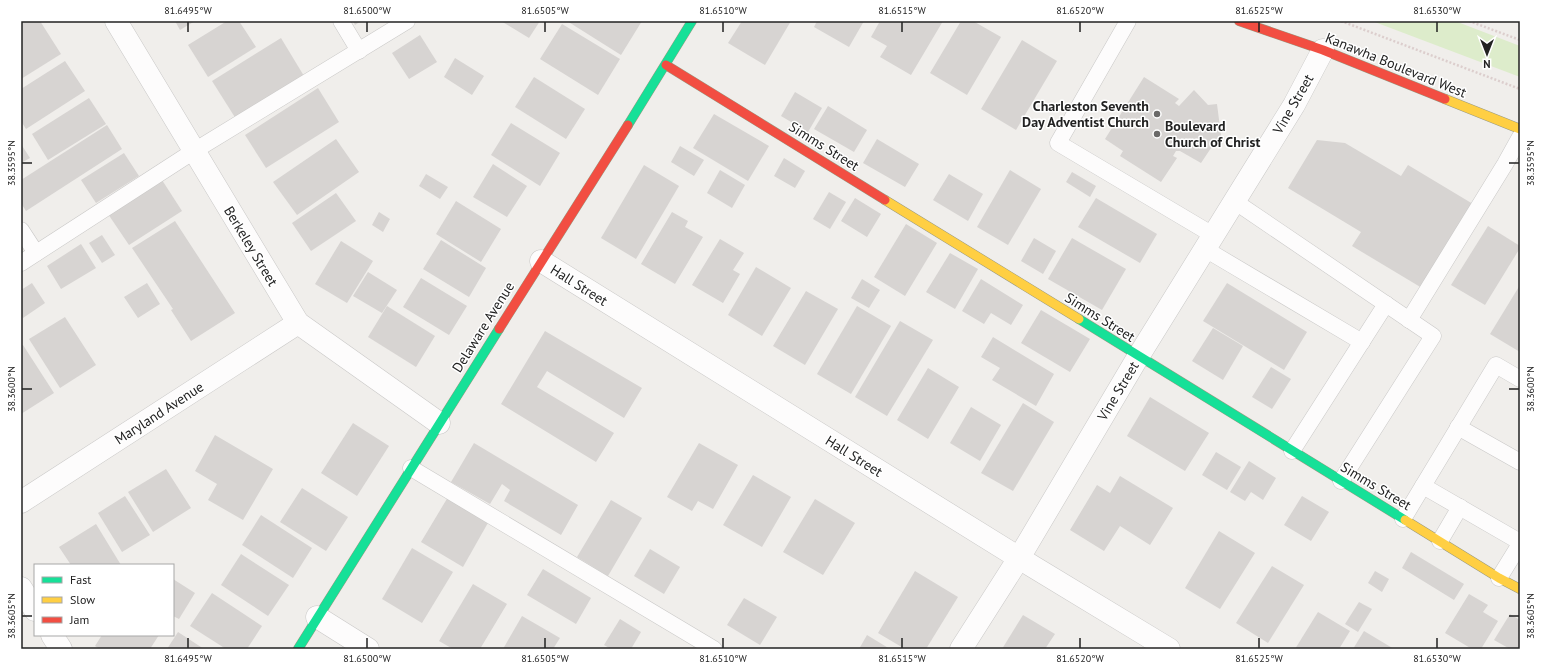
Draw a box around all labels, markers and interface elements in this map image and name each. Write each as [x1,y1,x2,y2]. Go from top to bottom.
text: 81.6495°W [164,4,212,17]
text: 81.6500°W [343,4,391,17]
text: 81.6505°W [521,4,569,17]
text: 81.6510°W [699,4,747,17]
text: 81.6515°W [878,4,926,17]
text: 81.6520°W [1056,4,1104,17]
text: 81.6525°W [1235,4,1283,17]
text: 81.6530°W [1413,4,1461,17]
street label: Kanawha Boulevard West [1323,28,1469,102]
north arrow [1467,34,1507,74]
text: N [1483,57,1491,71]
street label: Vine Street [1268,71,1317,138]
place label: Charleston Seventh Day Adventist Church [1022,97,1149,131]
marker: Charleston Seventh Day Adventist Church [1152,109,1162,119]
street label: Simms Street [786,117,863,175]
place label: Boulevard Church of Christ [1165,117,1260,151]
marker: Boulevard Church of Christ [1152,129,1162,139]
text: 38.3595°N [5,140,18,186]
text: 38.3595°N [1524,140,1537,186]
street label: Berkeley Street [220,203,282,289]
street label: Hall Street [547,260,611,310]
street label: Delaware Avenue [448,278,518,376]
street label: Simms Street [1062,288,1139,346]
street label: Vine Street [1093,358,1143,425]
text: 38.3600°N [5,366,18,412]
text: 38.3600°N [1524,366,1537,412]
street label: Maryland Avenue [111,378,207,448]
street label: Hall Street [822,431,886,481]
street label: Simms Street [1337,458,1415,514]
legend [34,564,174,636]
text: Fast [70,572,91,587]
text: Slow [70,592,95,607]
text: 38.3605°N [5,593,18,639]
text: 38.3605°N [1524,593,1537,639]
text: Jam [69,612,89,627]
text: 81.6495°W [164,652,212,665]
text: 81.6500°W [343,652,391,665]
text: 81.6505°W [521,652,569,665]
text: 81.6510°W [699,652,747,665]
text: 81.6515°W [878,652,926,665]
text: 81.6520°W [1056,652,1104,665]
text: 81.6525°W [1235,652,1283,665]
text: 81.6530°W [1413,652,1461,665]

